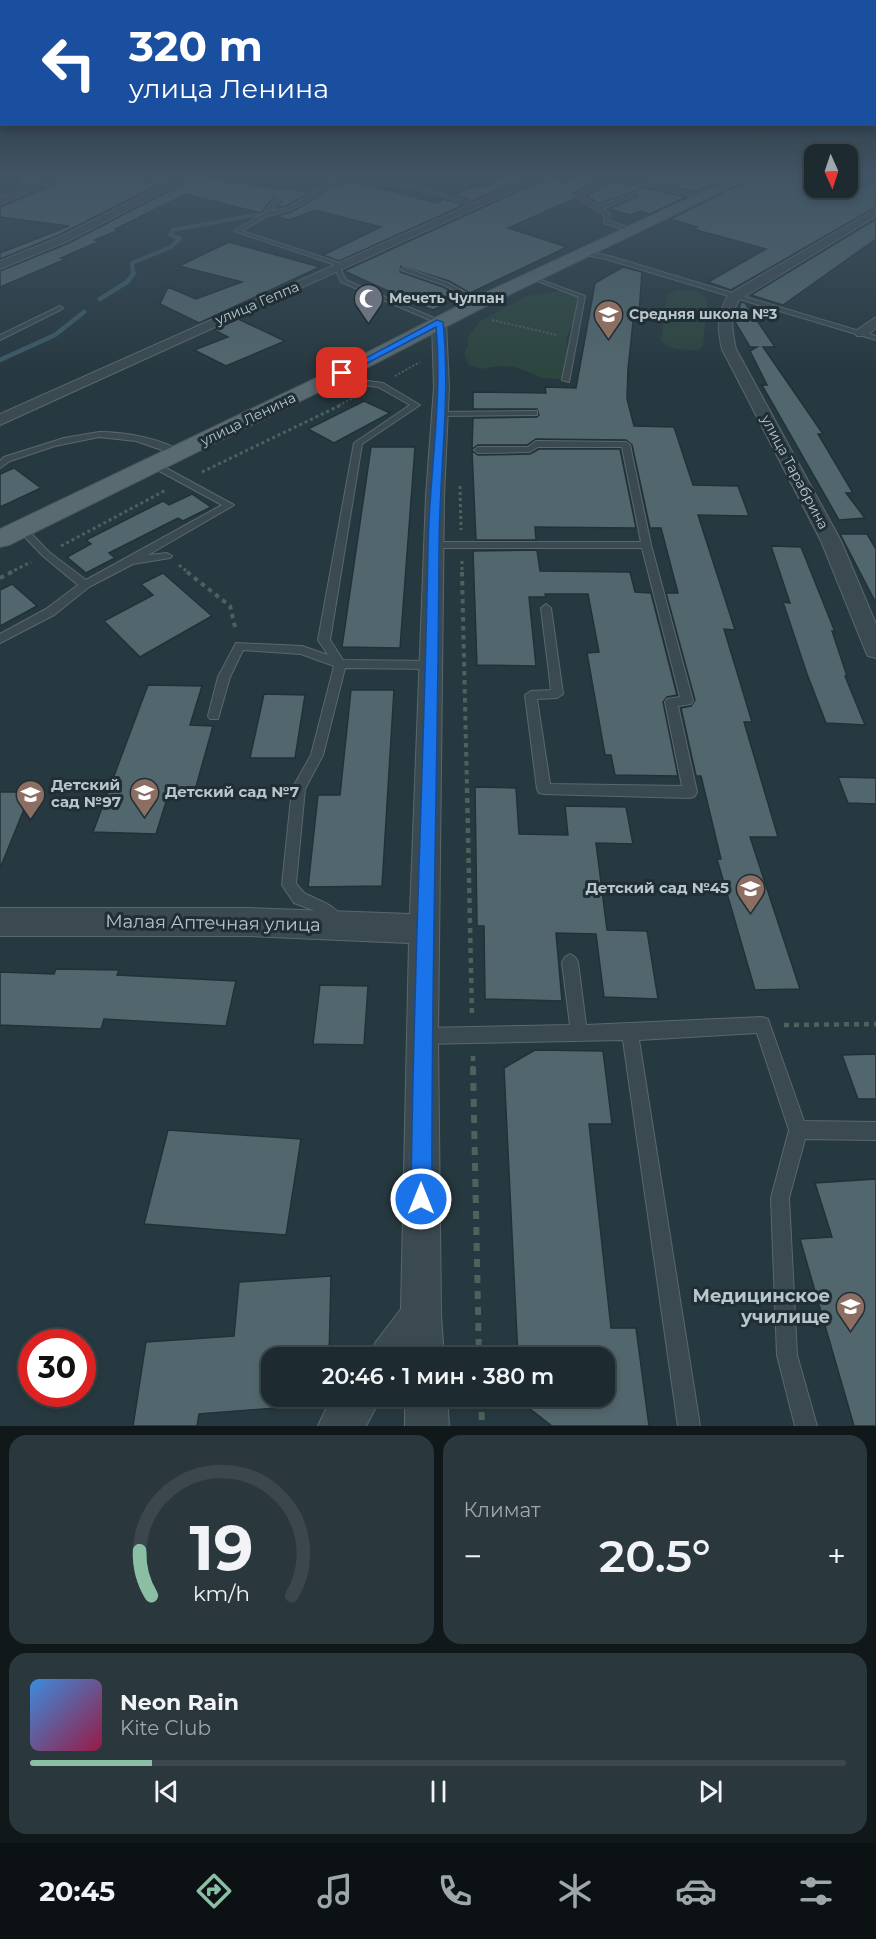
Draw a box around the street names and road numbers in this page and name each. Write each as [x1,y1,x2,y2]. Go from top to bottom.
street label: улица Геппа [211,277,302,329]
street label: улица Ленина [197,388,299,450]
street label: улица Тарабрина [757,411,833,532]
street label: Малая Аптечная улица [105,910,321,936]

